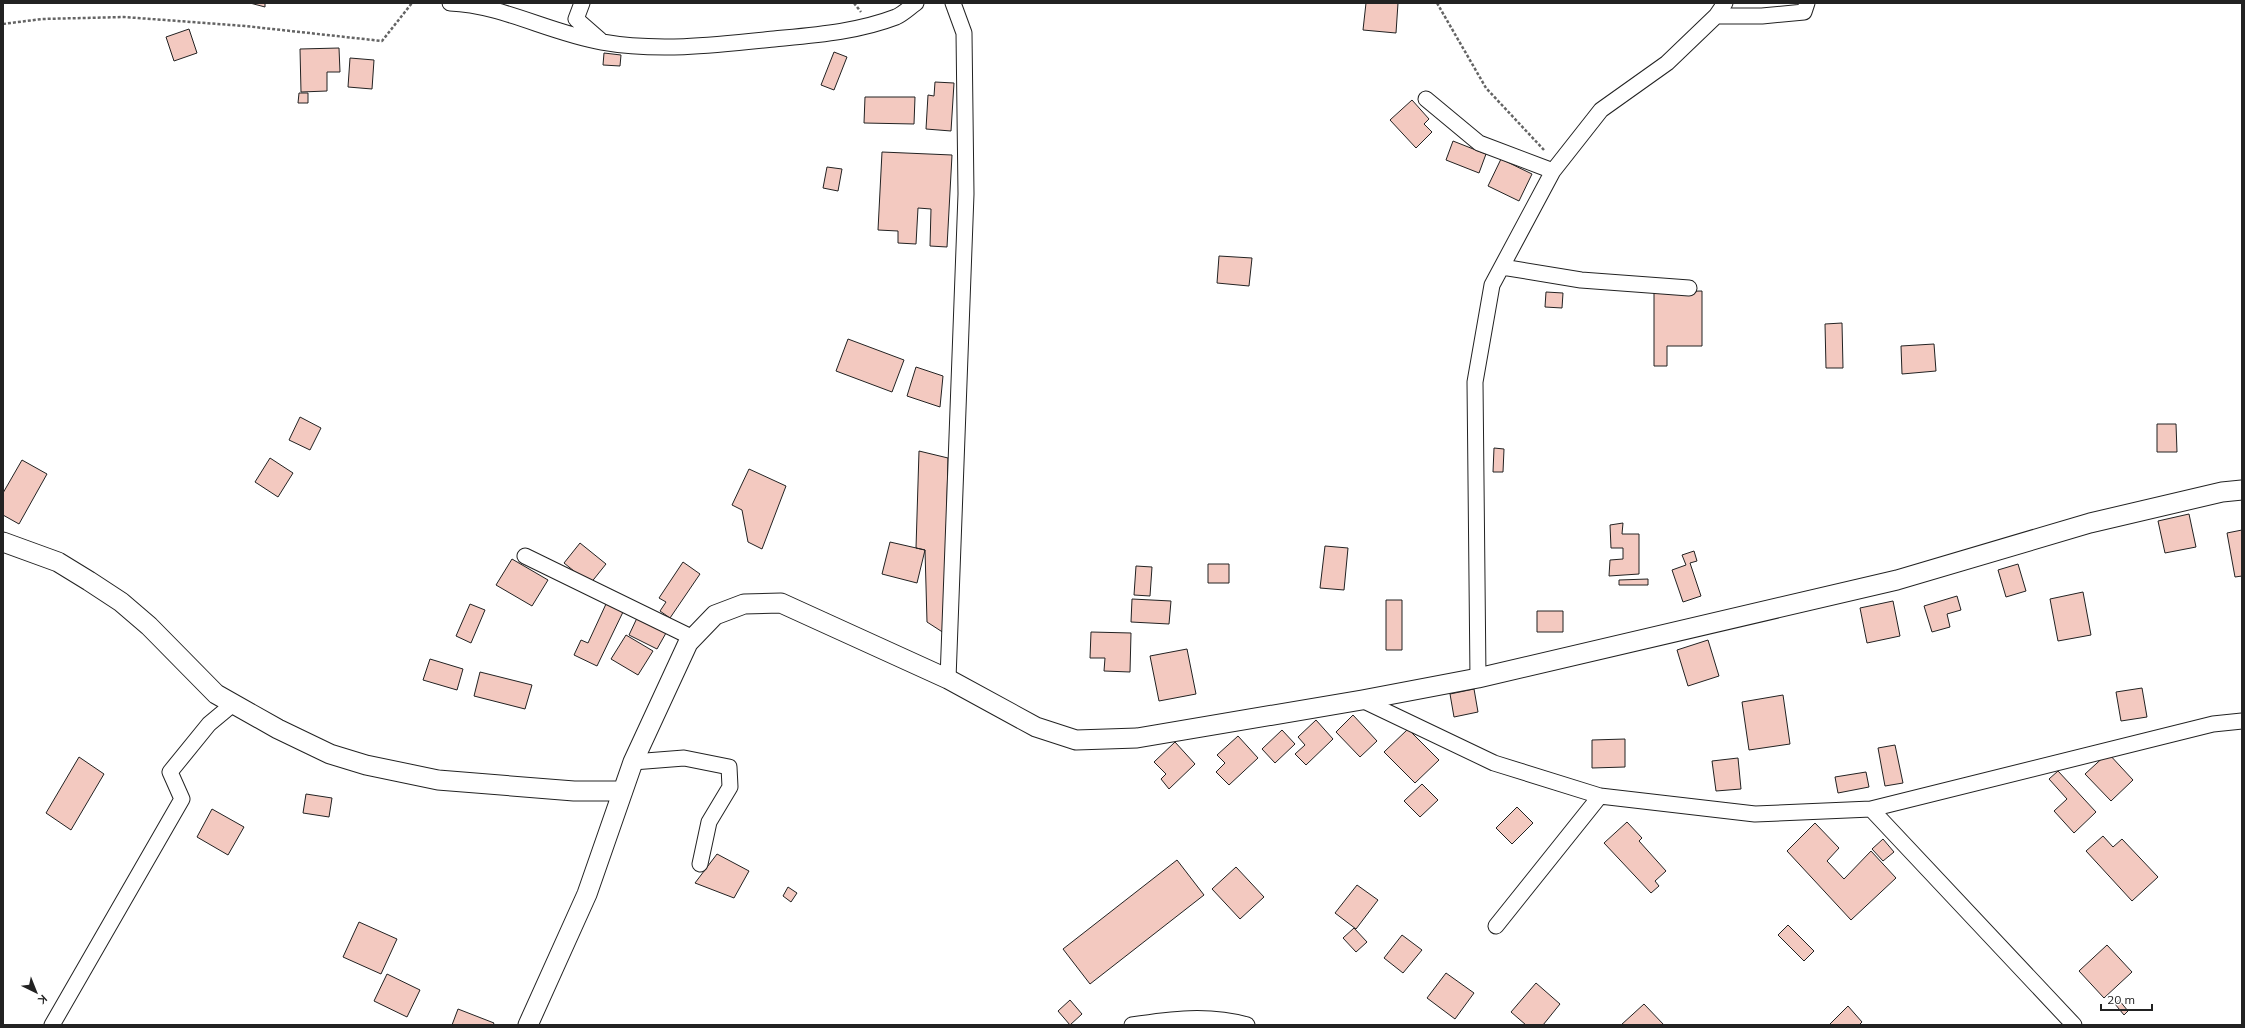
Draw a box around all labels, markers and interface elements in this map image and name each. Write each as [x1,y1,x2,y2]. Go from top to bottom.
north arrow [16,972,56,1012]
scale bar [2101,986,2152,1012]
text: K [35,992,50,1007]
text: 20 m [2107,992,2135,1007]

